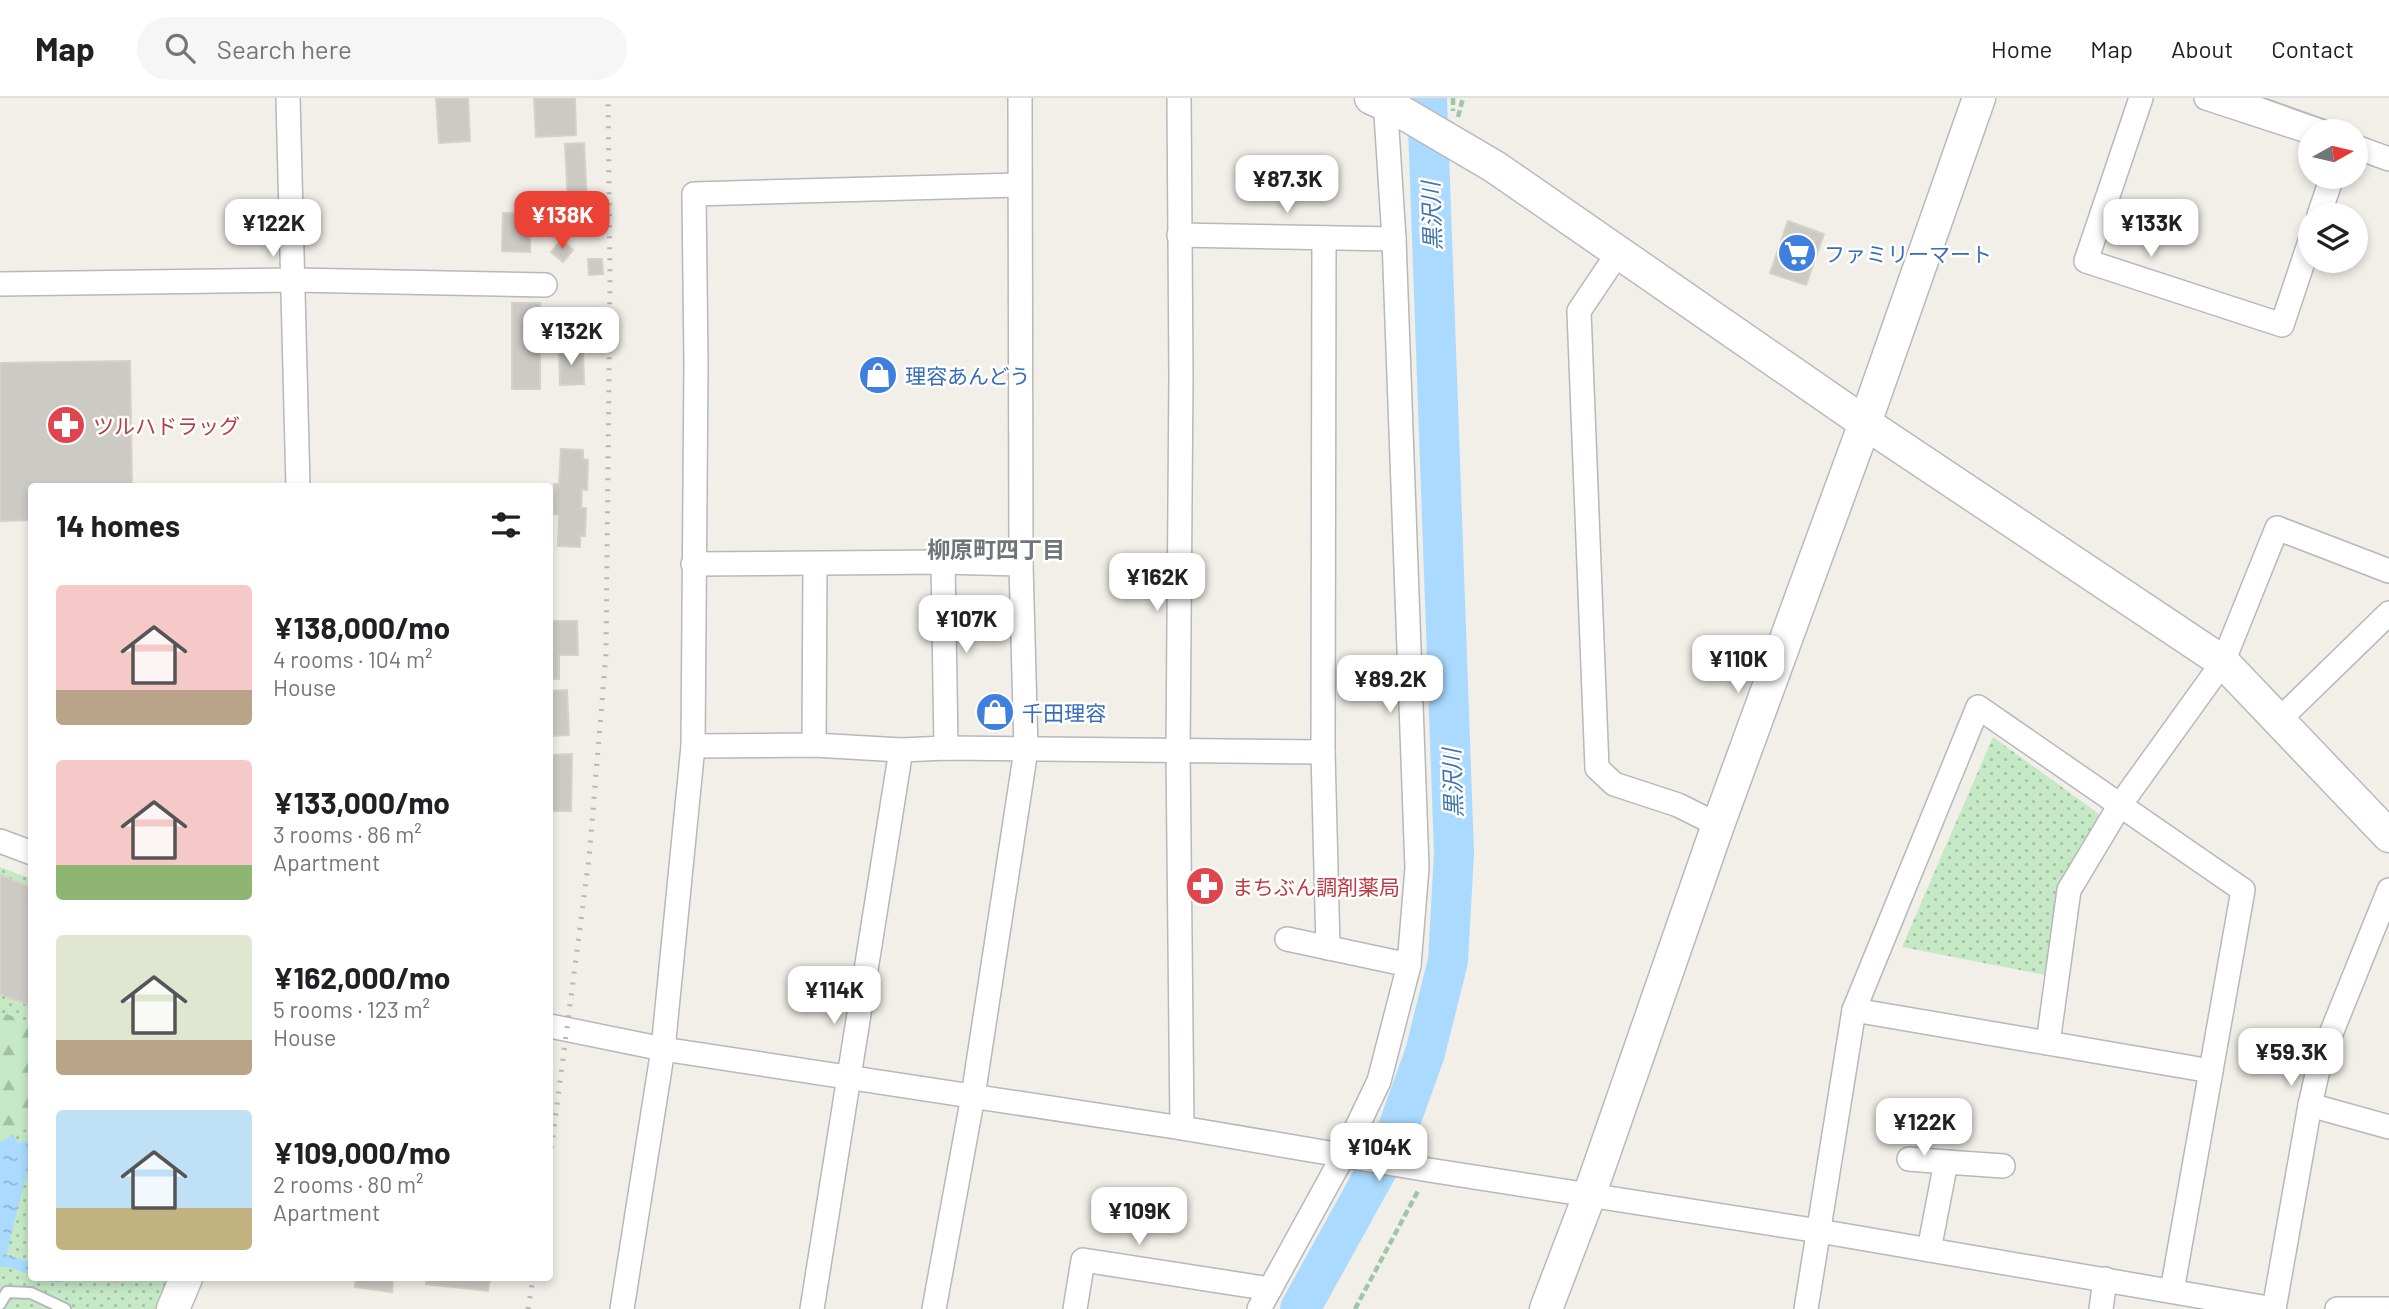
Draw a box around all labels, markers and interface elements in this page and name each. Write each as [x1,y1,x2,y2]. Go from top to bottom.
search box [137,17,627,80]
text: Map [35,28,95,68]
icon: search [161,29,199,67]
text: Search here [217,33,352,64]
text: Home [1991,34,2052,63]
text: Map [2090,34,2133,63]
text: About [2171,34,2233,63]
text: Contact [2271,34,2354,63]
north arrow [2298,119,2368,189]
map controls [2298,119,2368,273]
pin: ¥87.3K [1230,156,1344,215]
text: ¥87.3K [1251,164,1323,192]
water label: 黒沢川 [1416,178,1446,251]
pin: ¥138K [513,192,611,251]
pin: ¥122K [224,200,322,259]
text: ¥138K [530,200,594,228]
pin: ¥133K [2102,200,2200,259]
button: layers [2298,203,2368,273]
text: ¥122K [241,208,305,236]
text: ¥133K [2119,208,2183,236]
supermarket icon: ファミリーマート [1776,232,1818,274]
place label: ファミリーマート [1824,241,1992,266]
pin: ¥132K [522,308,620,367]
text: ¥132K [539,316,603,344]
shop icon: 理容あんどう [857,354,899,396]
place label: 理容あんどう [905,363,1030,388]
pharmacy icon: ツルハドラッグ [45,404,87,446]
place label: ツルハドラッグ [93,413,240,438]
icon: filters [487,506,525,544]
text: 14 homes [56,507,180,543]
district label: 柳原町四丁目 [927,535,1065,563]
pin: ¥162K [1108,554,1206,613]
text: ¥162K [1125,562,1189,590]
pin: ¥107K [917,596,1015,655]
text: ¥107K [935,604,997,632]
text: ¥138,000/mo [273,609,450,645]
icon: home [112,613,196,697]
pin: ¥110K [1689,636,1787,695]
text: ¥110K [1708,644,1768,672]
text: 4 rooms · 104 m² [273,645,433,673]
pin: ¥89.2K [1333,656,1447,715]
text: ¥89.2K [1353,664,1427,692]
text: House [273,673,336,701]
shop icon: 千田理容 [974,691,1016,733]
place label: 千田理容 [1022,700,1106,725]
water label: 黒沢川 [1437,745,1467,818]
text: ¥133,000/mo [273,784,450,820]
icon: home [112,788,196,872]
text: 3 rooms · 86 m² [273,820,422,848]
text: Apartment [273,848,380,876]
pharmacy icon: まちぶん調剤薬局 [1184,865,1226,907]
place label: まちぶん調剤薬局 [1232,874,1400,899]
text: ¥162,000/mo [273,959,451,995]
icon: home [112,963,196,1047]
pin: ¥114K [785,967,883,1026]
text: ¥114K [804,975,864,1003]
text: 5 rooms · 123 m² [273,995,430,1023]
text: House [273,1023,336,1051]
pin: ¥59.3K [2234,1028,2348,1088]
text: ¥59.3K [2254,1037,2328,1065]
pin: ¥122K [1875,1098,1973,1158]
text: ¥122K [1892,1107,1956,1135]
pin: ¥104K [1330,1124,1428,1183]
text: ¥104K [1346,1132,1412,1160]
text: ¥109,000/mo [273,1134,451,1170]
icon: home [112,1138,196,1222]
text: 2 rooms · 80 m² [273,1170,423,1198]
pin: ¥109K [1090,1188,1188,1247]
text: ¥109K [1107,1196,1171,1224]
text: Apartment [273,1198,380,1226]

